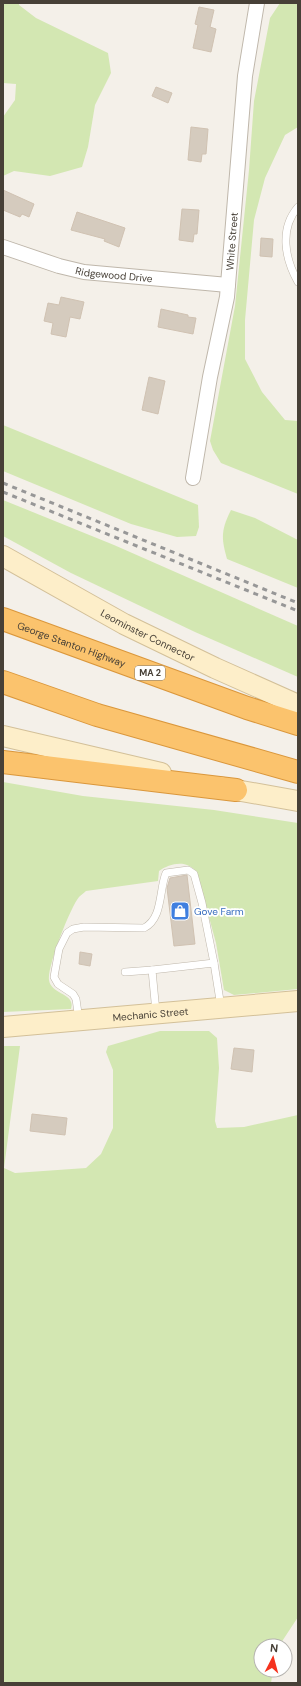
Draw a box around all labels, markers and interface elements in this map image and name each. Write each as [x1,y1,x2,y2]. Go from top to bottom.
street label: White Street [223,212,241,271]
street label: Ridgewood Drive [74,264,153,285]
street label: Leominster Connector [98,606,197,664]
street label: George Stanton Highway [15,619,128,670]
road number: MA 2 [135,666,165,680]
shop icon: Gove Farm [169,900,191,922]
place label: Gove Farm [194,905,244,918]
street label: Mechanic Street [112,1005,189,1024]
north arrow [253,1638,293,1678]
text: N [269,1641,279,1655]

